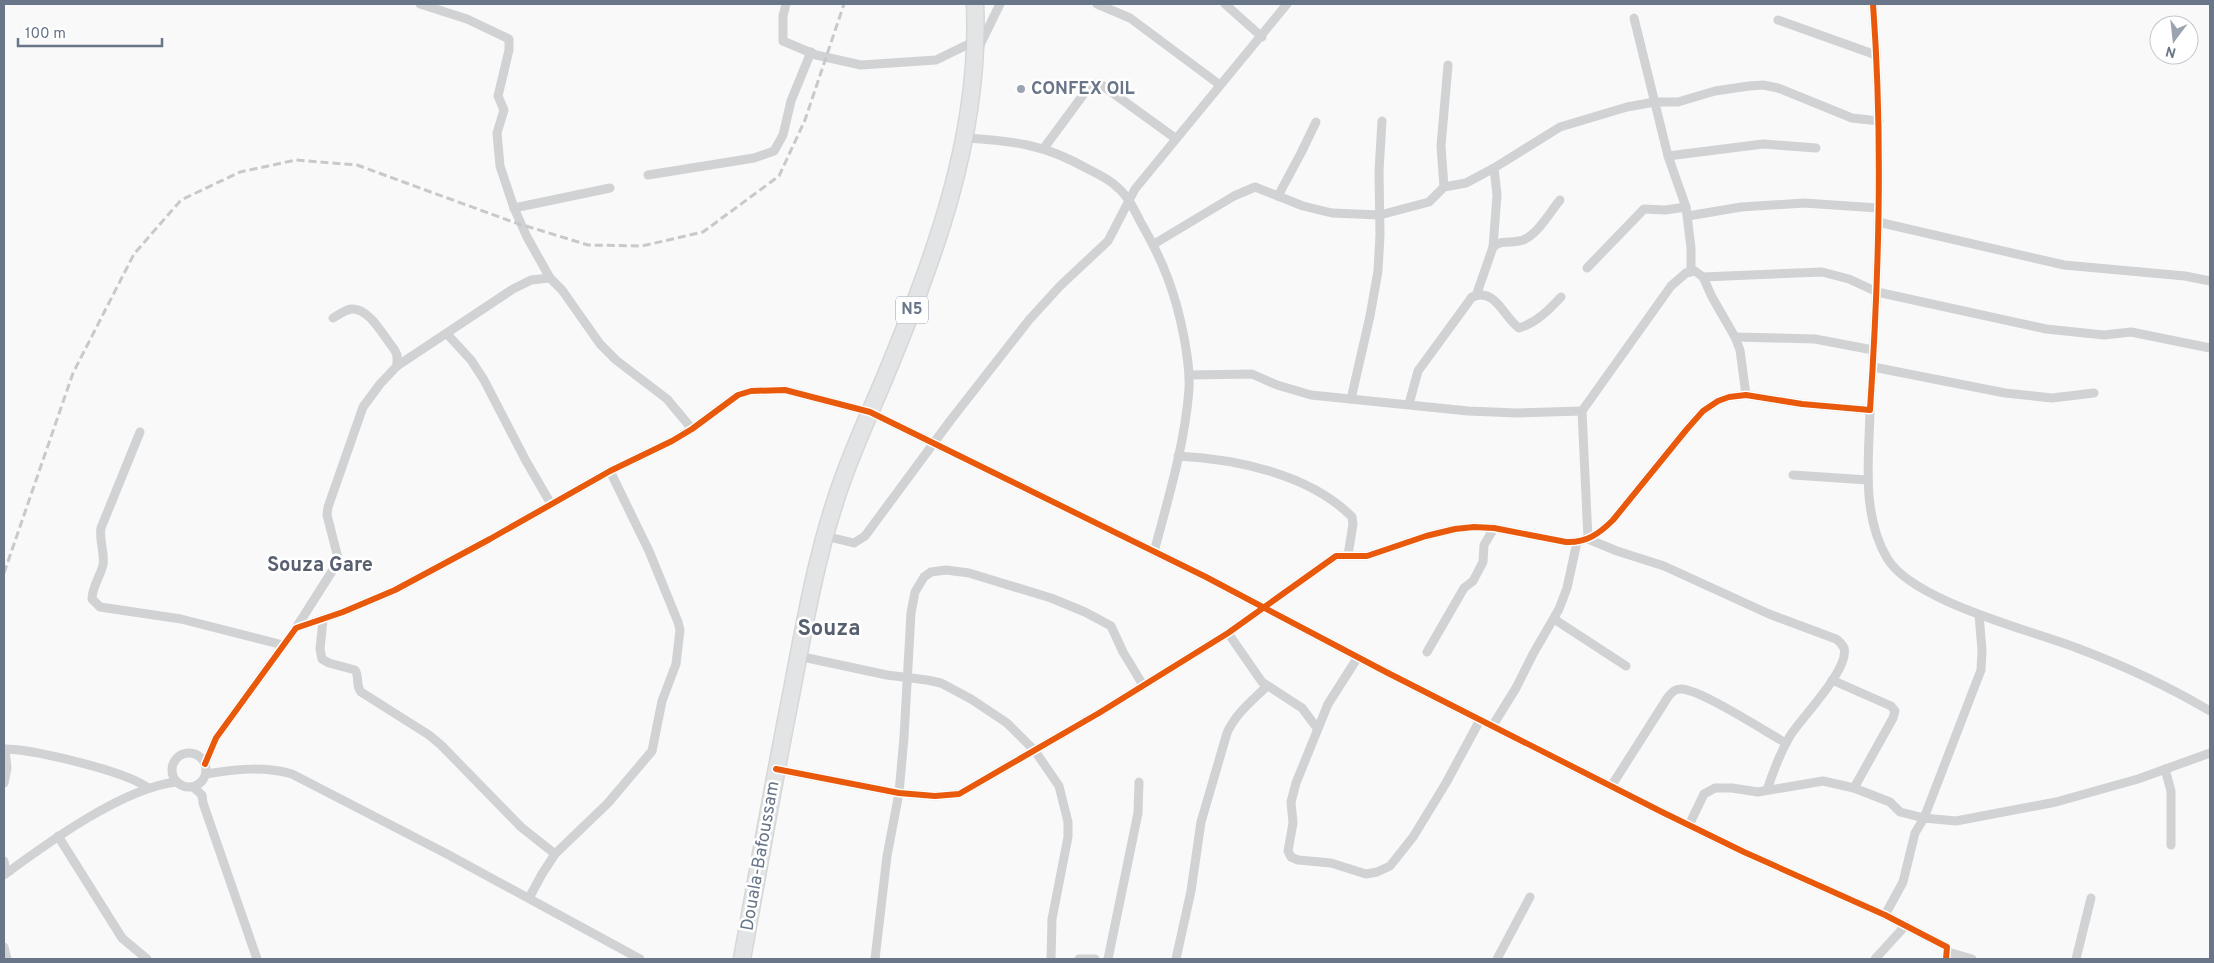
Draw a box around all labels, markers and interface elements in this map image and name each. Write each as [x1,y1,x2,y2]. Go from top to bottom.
scale bar [18,15,161,47]
north arrow [2149,15,2199,65]
text: 100 m [25,25,66,44]
text: N [2164,42,2178,61]
place label: CONFEX OIL [1031,78,1135,101]
marker: CONFEX OIL [1015,83,1027,95]
road number: N5 [896,296,928,324]
district label: Souza Gare [267,553,373,579]
district label: Souza [798,616,860,643]
street label: Douala-Bafoussam [736,779,786,933]

